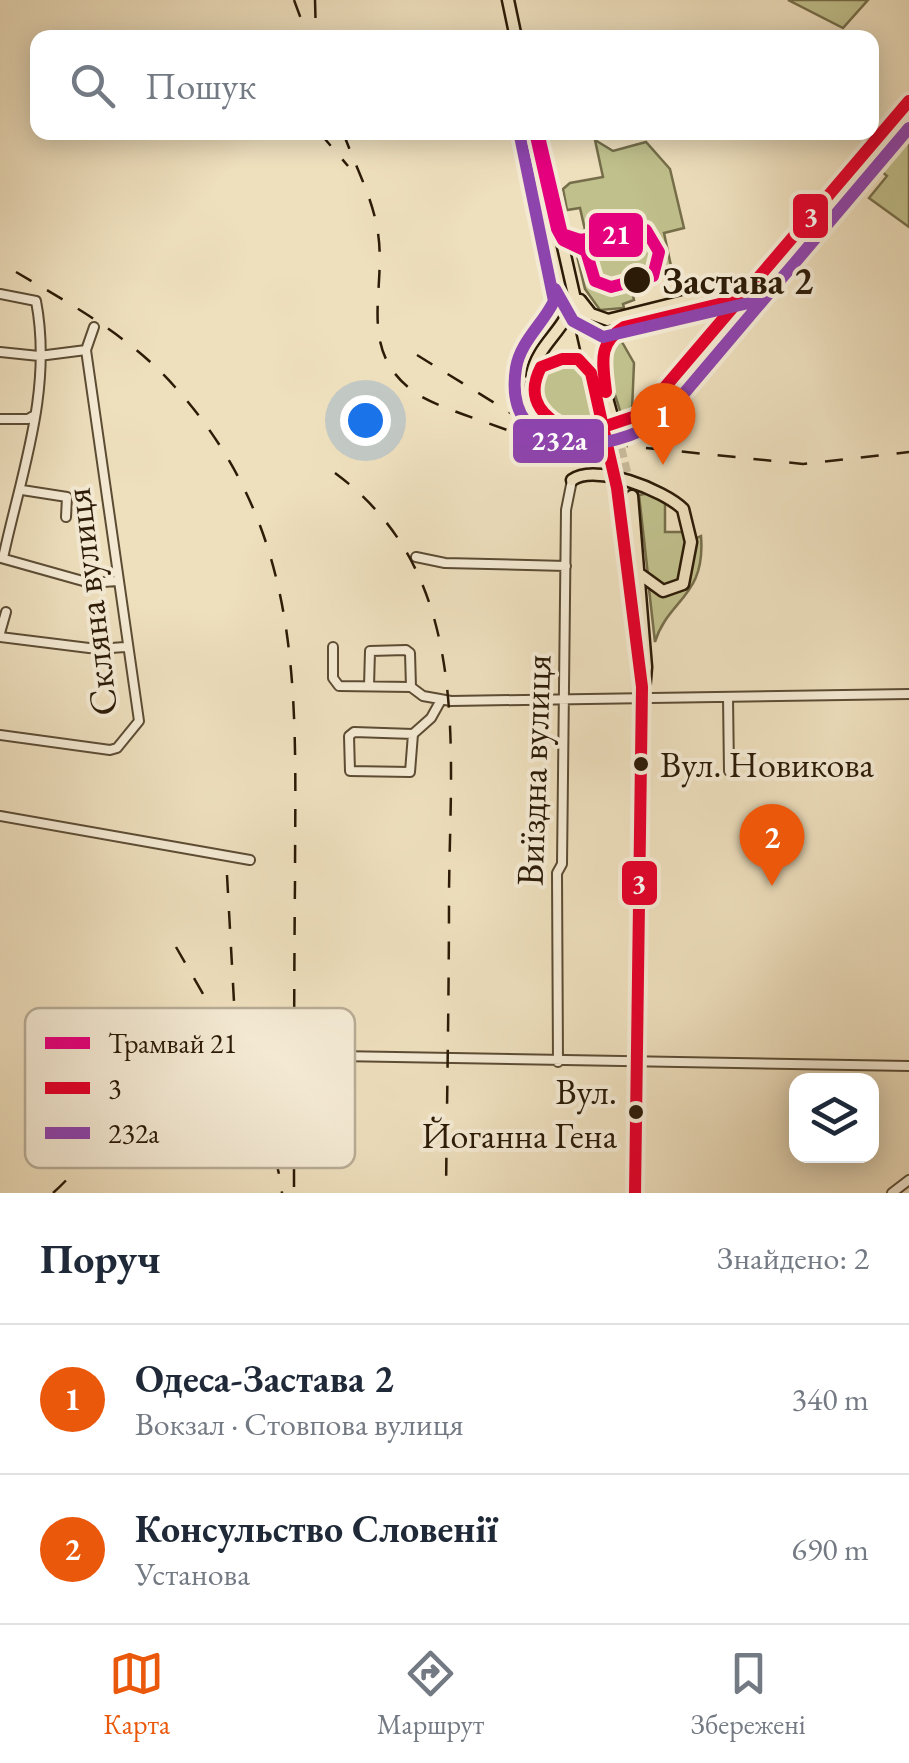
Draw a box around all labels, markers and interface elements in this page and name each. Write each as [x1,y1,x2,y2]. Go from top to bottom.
search box [30,30,879,140]
icon: search [65,58,120,113]
text: Пошук [145,61,256,110]
line badge: 3 [791,192,830,240]
text: 3 [804,198,818,234]
line badge: 21 [587,211,645,259]
text: 21 [601,216,631,252]
place label: Застава 2 [662,256,813,305]
marker: Застава 2 [621,264,653,296]
pin: 1 [630,382,696,465]
your location [340,395,391,446]
line badge: 232а [511,417,606,465]
text: 232а [531,422,588,458]
street label: Скляна вулиця [52,485,128,719]
street label: Виїздна вулиця [504,653,562,887]
place label: Вул. Новикова [660,741,875,788]
marker: Вул. Новикова [631,754,651,774]
pin: 2 [740,804,804,886]
line badge: 3 [620,859,659,907]
text: 3 [632,865,646,901]
legend [25,1008,355,1168]
text: Трамвай 21 [108,1025,237,1061]
place label: Вул. Йоганна Гена [422,1068,618,1159]
text: 3 [108,1070,121,1106]
map controls [789,1073,879,1163]
button: layers [789,1073,879,1163]
marker: Вул. Йоганна Гена [626,1102,646,1122]
text: 232а [108,1115,160,1151]
text: Поруч [40,1231,161,1286]
text: Знайдено: 2 [717,1237,869,1279]
text: Одеса-Застава 2 [135,1354,394,1403]
text: 1 [64,1378,81,1420]
text: 340 m [792,1378,869,1420]
text: Вокзал · Стовпова вулиця [135,1403,463,1445]
text: Консульство Словенії [135,1504,498,1553]
text: 2 [64,1528,81,1570]
text: 690 m [792,1528,869,1570]
text: Установа [135,1553,250,1595]
tab: Карта [103,1646,170,1742]
tab: Маршрут [377,1646,484,1742]
tab: Збережені [691,1646,806,1742]

